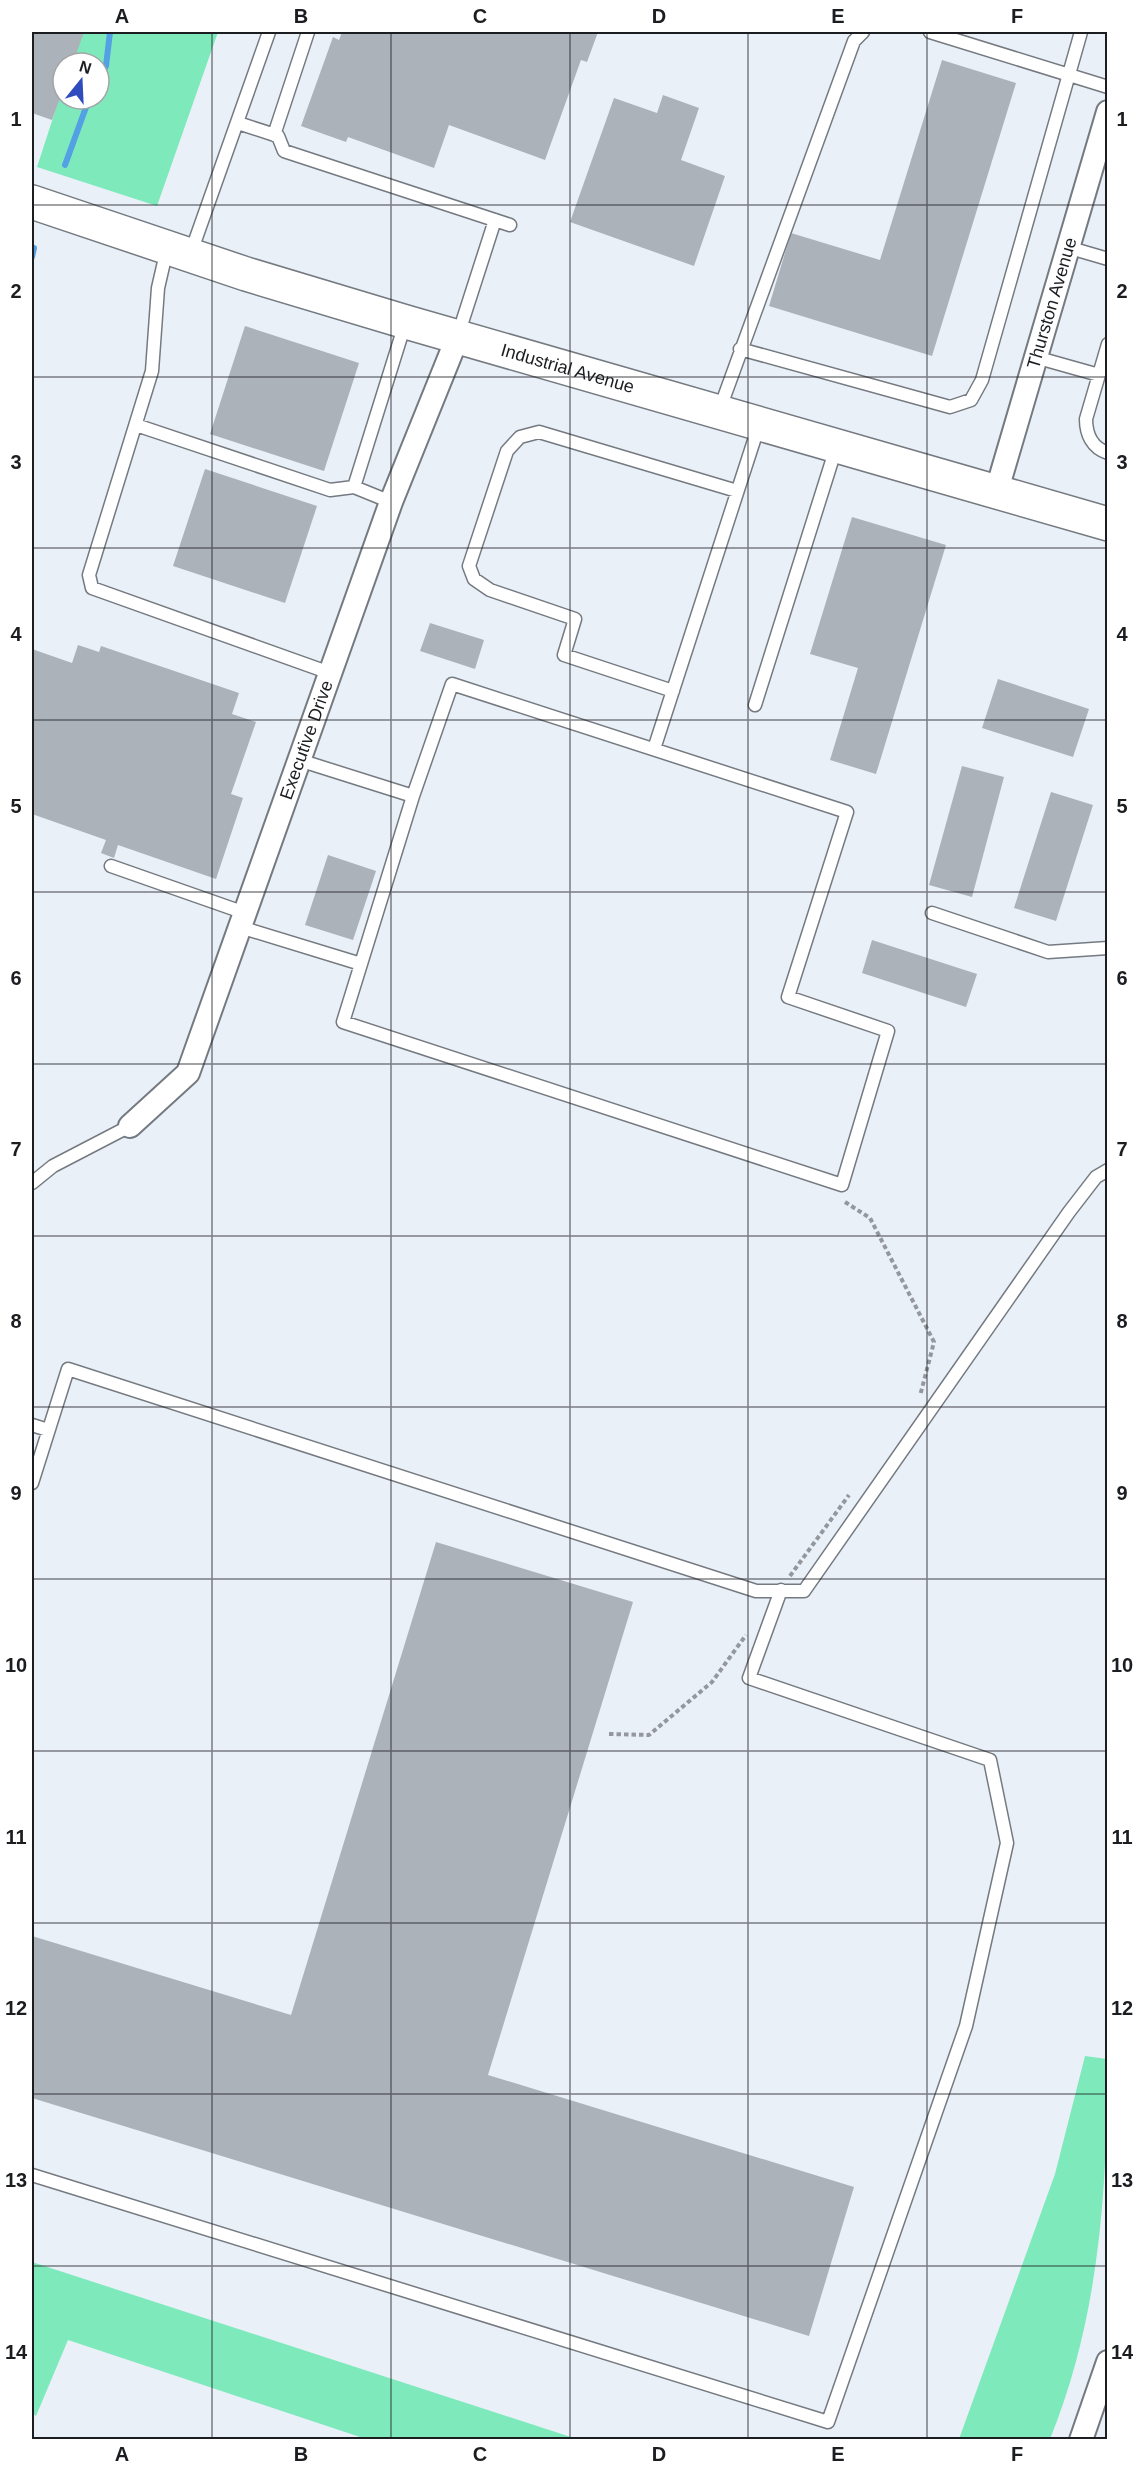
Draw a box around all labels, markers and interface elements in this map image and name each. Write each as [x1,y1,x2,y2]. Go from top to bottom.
text: A [115,5,129,27]
text: B [294,5,308,27]
text: C [473,5,487,27]
text: D [652,5,666,27]
text: E [831,5,845,27]
text: F [1011,5,1023,27]
north arrow [51,51,111,111]
text: N [77,57,94,77]
text: 1 [10,108,22,130]
text: 1 [1116,108,1128,130]
street label: Thurston Avenue [1023,235,1081,371]
text: 2 [10,280,22,302]
text: 2 [1116,280,1128,302]
street label: Industrial Avenue [499,340,637,397]
text: 3 [10,451,22,473]
text: 3 [1116,451,1128,473]
text: 4 [10,623,22,645]
text: 4 [1116,623,1128,645]
street label: Executive Drive [276,678,337,802]
text: 5 [10,795,22,817]
text: 5 [1116,795,1128,817]
text: 6 [10,967,22,989]
text: 6 [1116,967,1128,989]
text: 7 [10,1138,22,1160]
text: 7 [1116,1138,1128,1160]
text: 8 [10,1310,22,1332]
text: 8 [1116,1310,1128,1332]
text: 9 [10,1482,22,1504]
text: 9 [1116,1482,1128,1504]
text: 10 [5,1654,27,1676]
text: 10 [1111,1654,1133,1676]
text: 11 [5,1826,27,1848]
text: 11 [1111,1826,1133,1848]
text: 12 [5,1997,27,2019]
text: 12 [1111,1997,1133,2019]
text: 13 [5,2169,27,2191]
text: 13 [1111,2169,1133,2191]
text: 14 [5,2341,28,2363]
text: 14 [1111,2341,1134,2363]
text: A [115,2443,129,2465]
text: B [294,2443,308,2465]
text: C [473,2443,487,2465]
text: D [652,2443,666,2465]
text: E [831,2443,845,2465]
text: F [1011,2443,1023,2465]

